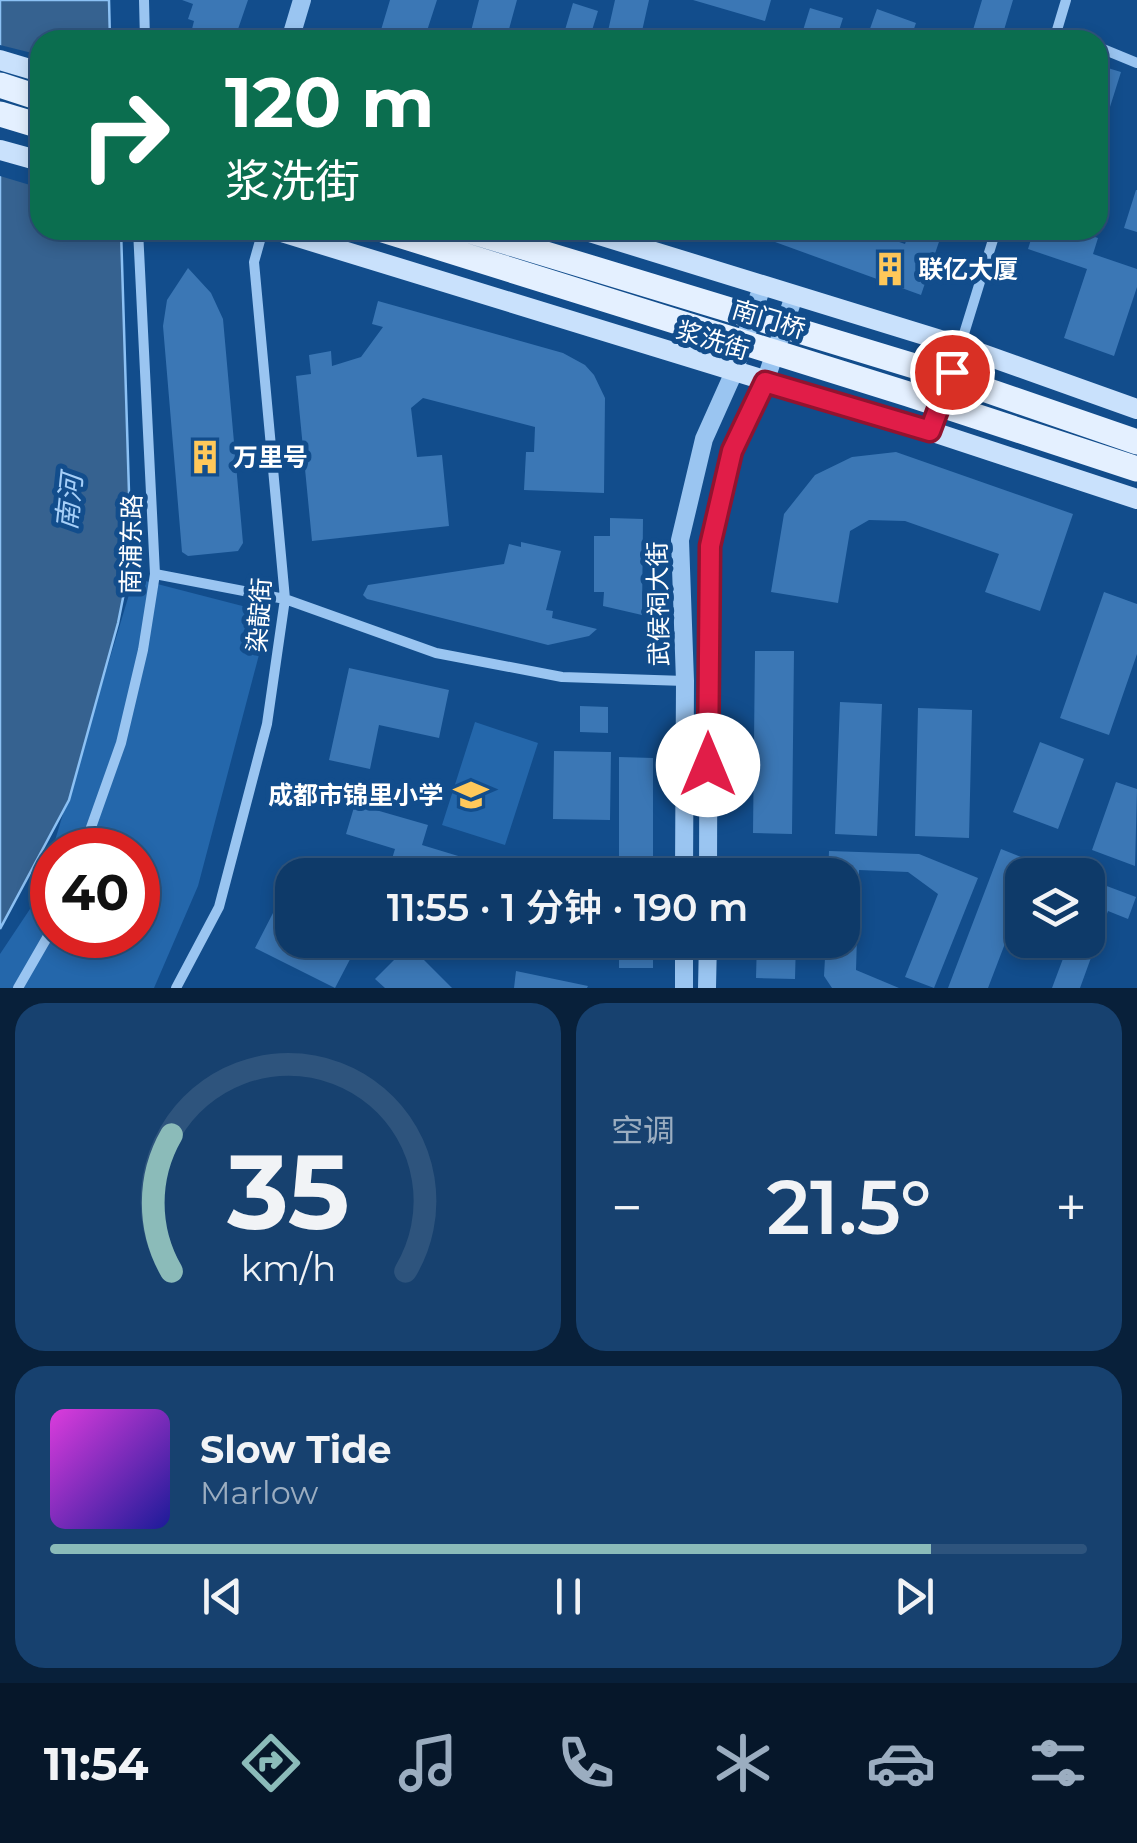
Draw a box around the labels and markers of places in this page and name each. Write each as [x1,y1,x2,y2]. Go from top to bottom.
building icon: 联亿大厦 [871,250,909,288]
place label: 联亿大厦 [918,254,1018,284]
pin [910,330,995,415]
building icon: 万里号 [186,438,224,476]
place label: 万里号 [233,442,308,472]
school or university icon: 成都市锦里小学 [452,776,490,814]
place label: 成都市锦里小学 [268,780,443,810]

